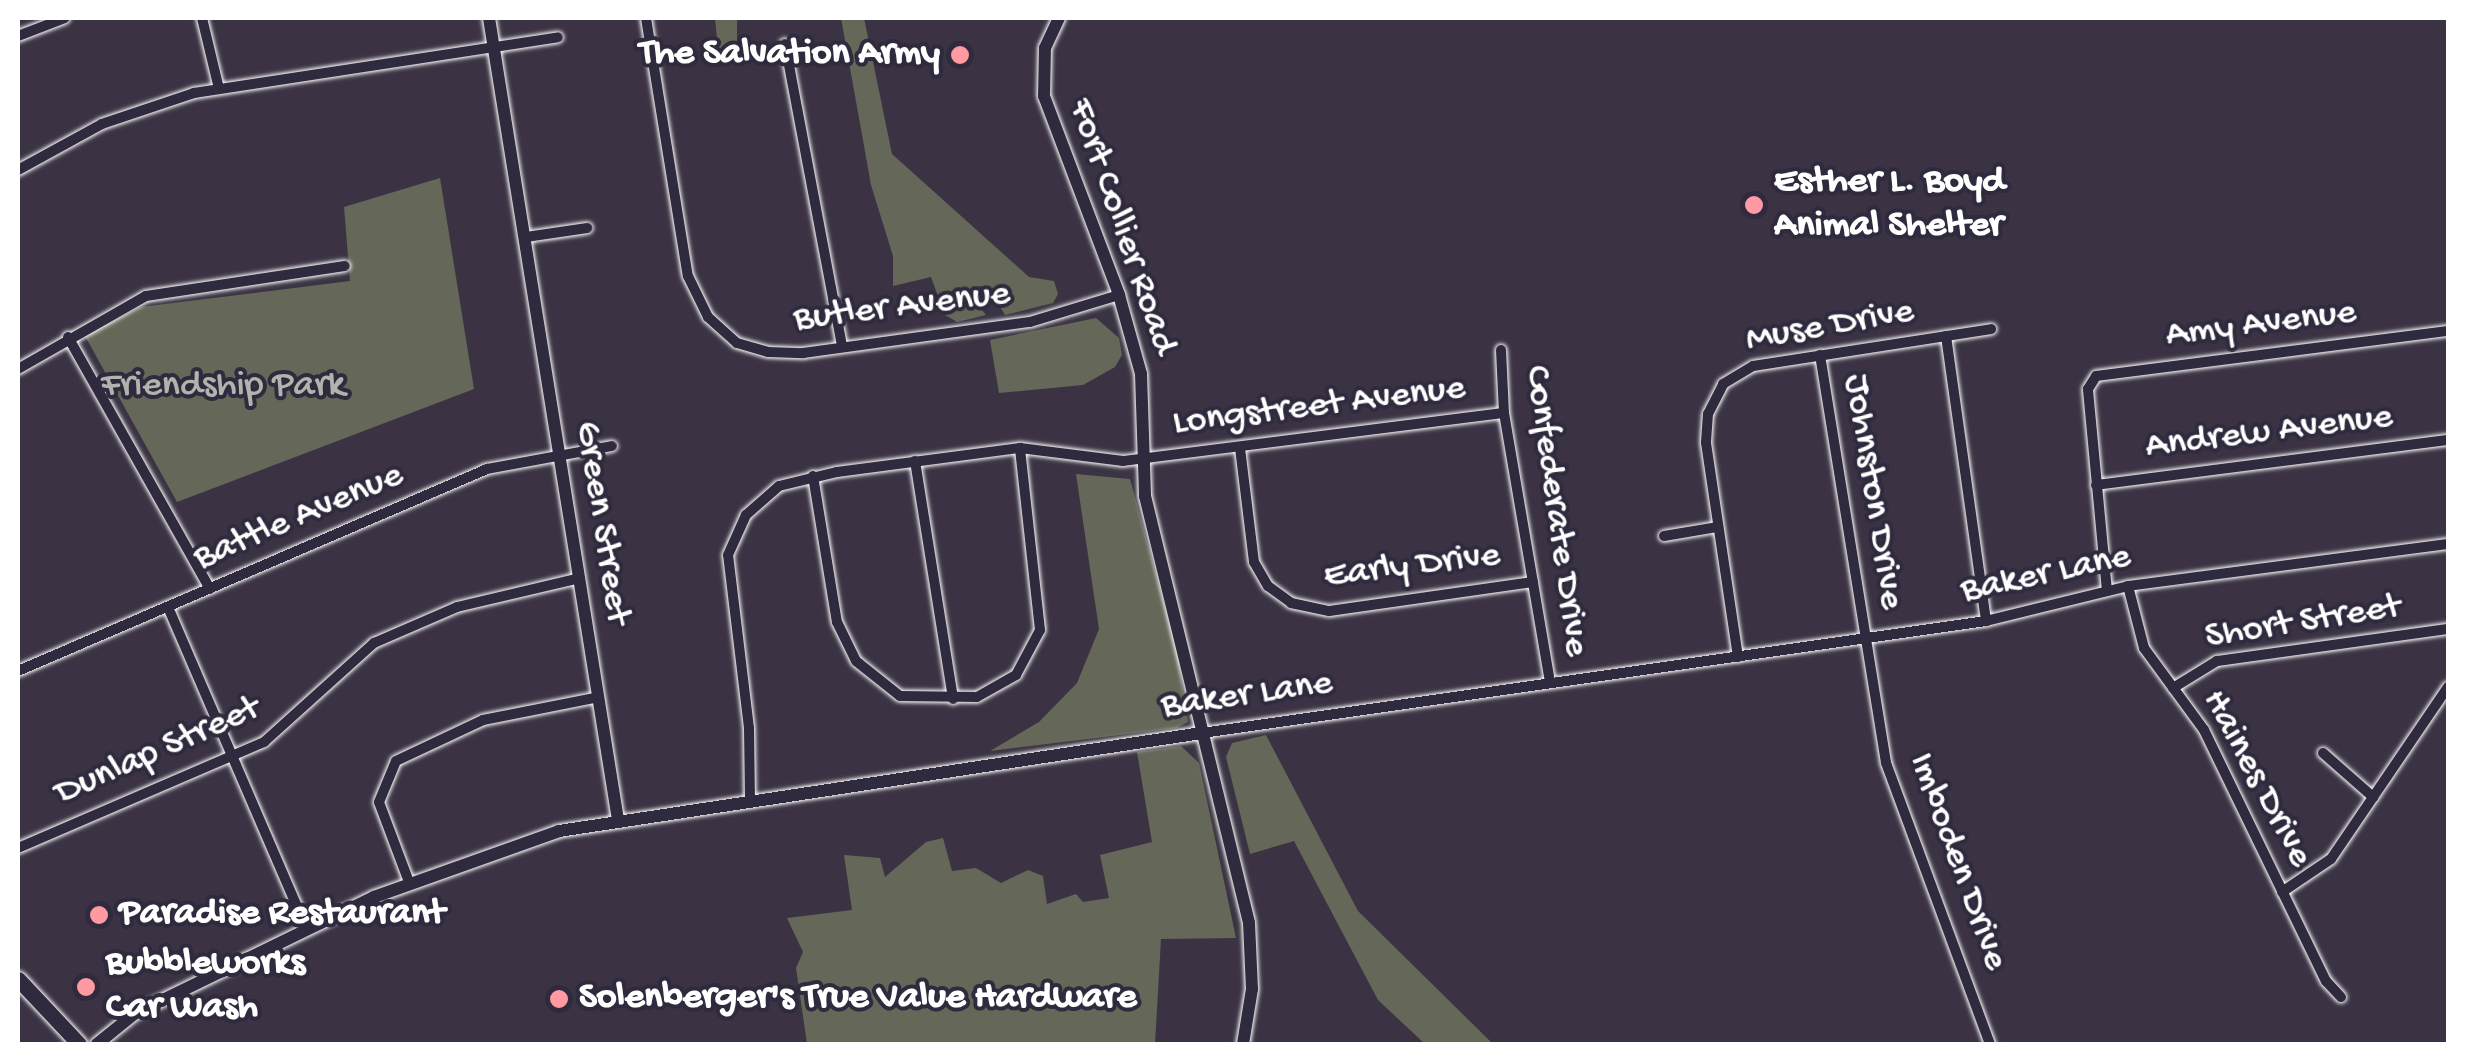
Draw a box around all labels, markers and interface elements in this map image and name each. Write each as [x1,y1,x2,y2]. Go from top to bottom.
place label: The Salvation Army [639,32,940,78]
marker: The Salvation Army [949,44,971,66]
street label: Fort Collier Road [1056,93,1186,361]
place label: Esther L. Boyd Animal Shelter [1774,160,2005,250]
marker: Esther L. Boyd Animal Shelter [1743,194,1765,216]
street label: Butler Avenue [791,272,1013,344]
street label: Muse Drive [1743,290,1917,364]
street label: Amy Avenue [2163,291,2359,359]
street label: Confederate Drive [1512,363,1598,659]
park label: Friendship Park [101,364,345,410]
street label: Longstreet Avenue [1170,366,1468,448]
street label: Johnston Drive [1831,371,1913,613]
street label: Andrew Avenue [2143,395,2395,471]
street label: Green Street [562,418,640,628]
street label: Battle Avenue [188,453,410,583]
street label: Early Drive [1321,534,1503,600]
street label: Baker Lane [1957,535,2135,615]
street label: Short Street [2202,585,2404,661]
street label: Baker Lane [1159,661,1335,731]
street label: Haines Drive [2190,682,2322,876]
street label: Dunlap Street [49,687,267,817]
street label: Imboden Drive [1897,747,2017,977]
place label: Paradise Restaurant [119,892,445,938]
marker: Paradise Restaurant [88,904,110,926]
place label: Bubbleworks Car Wash [106,942,305,1032]
marker: Bubbleworks Car Wash [75,976,97,998]
place label: Solenberger's True Value Hardware [579,976,1136,1022]
marker: Solenberger's True Value Hardware [548,988,570,1010]

